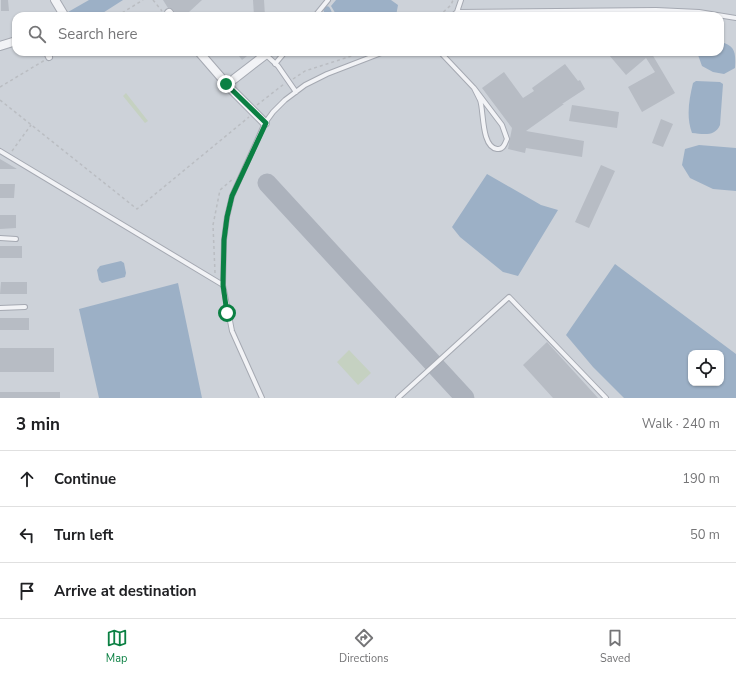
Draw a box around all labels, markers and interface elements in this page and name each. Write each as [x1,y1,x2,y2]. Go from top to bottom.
search box [12,12,724,56]
icon: search [26,23,48,45]
text: Search here [58,24,138,44]
route end [217,75,235,93]
route start [218,304,236,322]
map controls [688,350,724,386]
button: locate [688,350,724,386]
text: 3 min [16,413,60,436]
text: Walk · 240 m [642,415,720,433]
icon: ahead [16,468,38,490]
text: Continue [54,469,116,489]
text: 190 m [682,470,720,488]
icon: left [16,524,38,546]
text: Turn left [54,525,113,545]
text: 50 m [690,526,720,544]
icon: arrive [16,580,38,602]
text: Arrive at destination [54,581,197,601]
tab: Map [106,627,128,666]
tab: Directions [339,627,389,666]
tab: Saved [600,627,630,666]

